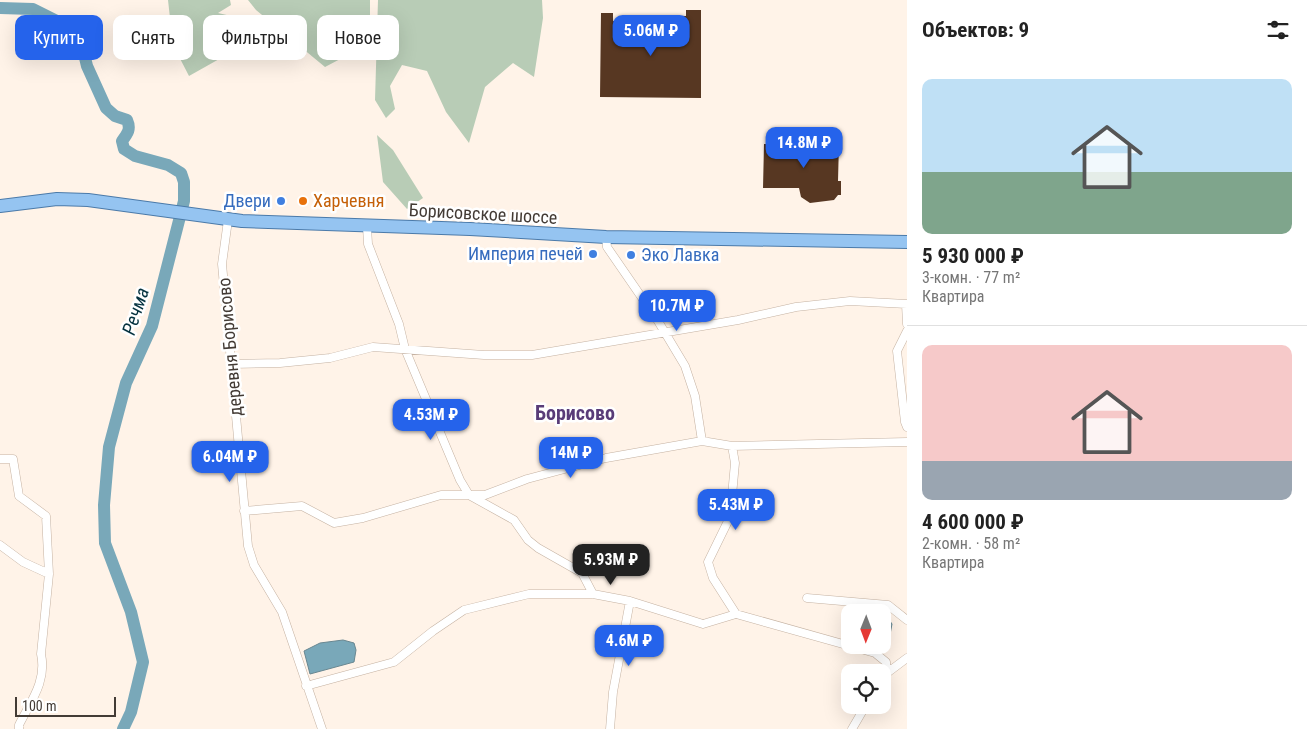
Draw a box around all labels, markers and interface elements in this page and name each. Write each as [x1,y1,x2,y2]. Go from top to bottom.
chip: Купить [15,15,103,60]
chip: Снять [113,15,193,60]
chip: Фильтры [203,15,307,60]
chip: Новое [317,15,399,60]
pin: 5.06M ₽ [605,15,697,57]
icon: filters [1264,16,1292,44]
text: Объектов: 9 [922,18,1029,42]
text: 5.06M ₽ [624,21,678,40]
icon: home [1062,112,1152,202]
pin: 14.8M ₽ [758,126,850,169]
text: 14.8M ₽ [777,133,831,152]
place label: Двери [224,190,271,211]
place label: Харчевня [313,190,384,211]
marker: Двери [275,195,287,207]
marker: Харчевня [297,195,309,207]
street label: Борисовское шоссе [408,199,558,228]
place label: Империя печей [468,243,583,264]
place label: Эко Лавка [641,244,719,265]
text: 5 930 000 ₽ [922,244,1024,268]
marker: Империя печей [587,248,599,260]
marker: Эко Лавка [625,249,637,261]
text: 3-комн. · 77 m² [922,268,1020,287]
street label: деревня Борисово [213,277,246,417]
water label: Речма [117,285,154,338]
text: Квартира [922,287,984,306]
pin: 10.7M ₽ [631,290,723,332]
text: 10.7M ₽ [650,296,704,315]
icon: home [1062,377,1152,467]
pin: 4.53M ₽ [385,398,477,441]
district label: Борисово [535,401,615,425]
text: 4.53M ₽ [404,405,458,424]
pin: 14M ₽ [536,436,606,479]
pin: 6.04M ₽ [184,440,276,483]
text: 14M ₽ [550,443,592,462]
text: 6.04M ₽ [203,447,257,466]
pin: 5.43M ₽ [690,488,782,531]
text: 5.43M ₽ [709,495,763,514]
text: 4 600 000 ₽ [922,510,1024,534]
text: 2-комн. · 58 m² [922,534,1020,553]
pin: 5.93M ₽ [565,544,657,586]
text: 5.93M ₽ [584,550,638,569]
text: Квартира [922,553,984,572]
north arrow [841,604,891,654]
map controls [841,604,891,714]
pin: 4.6M ₽ [588,624,670,667]
text: 4.6M ₽ [606,631,652,650]
button: locate [841,664,891,714]
scale bar [15,694,116,717]
text: 100 m [22,698,57,714]

